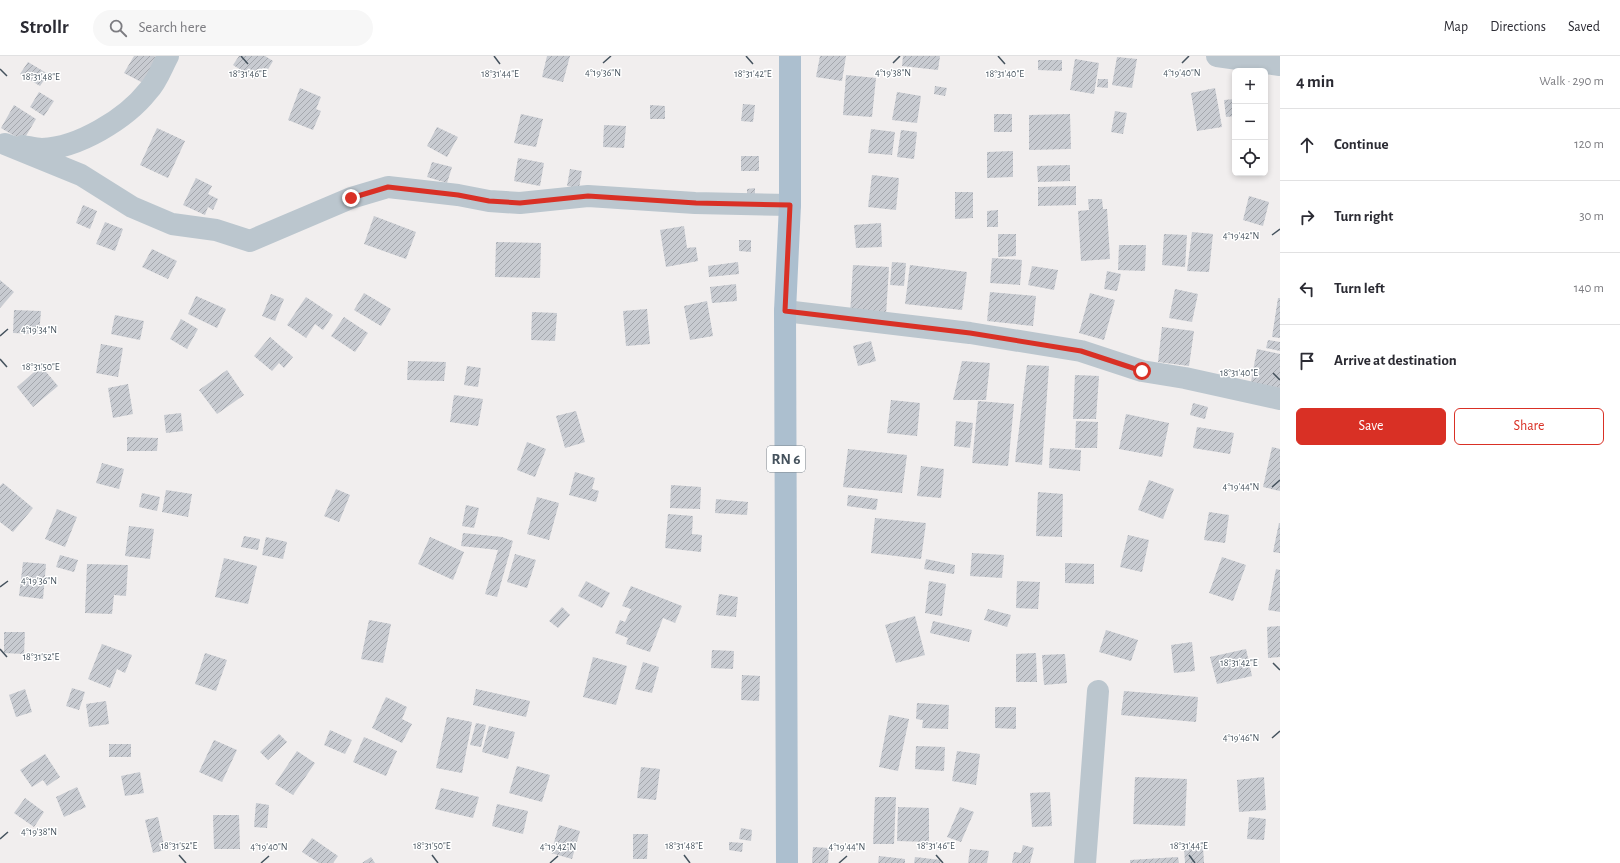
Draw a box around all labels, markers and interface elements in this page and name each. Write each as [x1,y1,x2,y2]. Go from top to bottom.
search box [93,10,373,46]
icon: search [107,17,129,39]
text: Strollr [20,18,69,37]
text: Search here [139,20,206,35]
text: Map [1444,20,1468,34]
text: Directions [1490,20,1546,34]
text: Saved [1568,20,1600,34]
text: 4°19'36"N [585,68,621,78]
text: 4°19'38"N [875,68,911,78]
text: 4°19'40"N [1163,68,1201,78]
map controls [1232,68,1268,176]
button: + [1232,68,1268,104]
text: 18°31'46"E [229,69,267,79]
text: 18°31'44"E [481,69,519,79]
text: 18°31'42"E [734,69,772,79]
text: 18°31'40"E [986,69,1024,79]
text: 18°31'48"E [22,72,60,82]
text: 4 min [1296,73,1334,90]
text: Walk · 290 m [1539,75,1604,88]
button: − [1232,104,1268,140]
icon: ahead [1296,134,1318,156]
text: Continue [1334,137,1389,152]
text: 120 m [1574,138,1604,151]
button: locate [1232,140,1268,176]
route end [342,189,360,207]
icon: right [1296,206,1318,228]
text: Turn right [1334,209,1393,224]
text: 30 m [1579,210,1604,223]
text: 4°19'42"N [1223,231,1259,241]
icon: left [1296,278,1318,300]
text: Turn left [1334,281,1385,296]
text: 140 m [1574,282,1604,295]
text: 4°19'34"N [21,325,57,335]
icon: arrive [1296,350,1318,372]
text: Arrive at destination [1334,353,1457,368]
text: 18°31'50"E [22,362,60,372]
route start [1133,362,1151,380]
text: 18°31'40"E [1220,368,1258,378]
button: Save [1296,408,1446,445]
button: Share [1454,408,1604,445]
road number: RN 6 [767,446,805,472]
text: 4°19'44"N [1223,482,1259,492]
text: 4°19'36"N [21,576,57,586]
text: 18°31'52"E [23,652,60,662]
text: 18°31'42"E [1220,658,1258,668]
text: 4°19'46"N [1223,733,1259,743]
text: 4°19'38"N [21,827,57,837]
text: 18°31'52"E [161,841,198,851]
text: 18°31'50"E [413,841,451,851]
text: 18°31'48"E [665,841,703,851]
text: 18°31'46"E [917,841,955,851]
text: 18°31'44"E [1170,841,1208,851]
text: 4°19'40"N [250,842,288,852]
text: 4°19'42"N [540,842,576,852]
text: 4°19'44"N [829,842,865,852]

